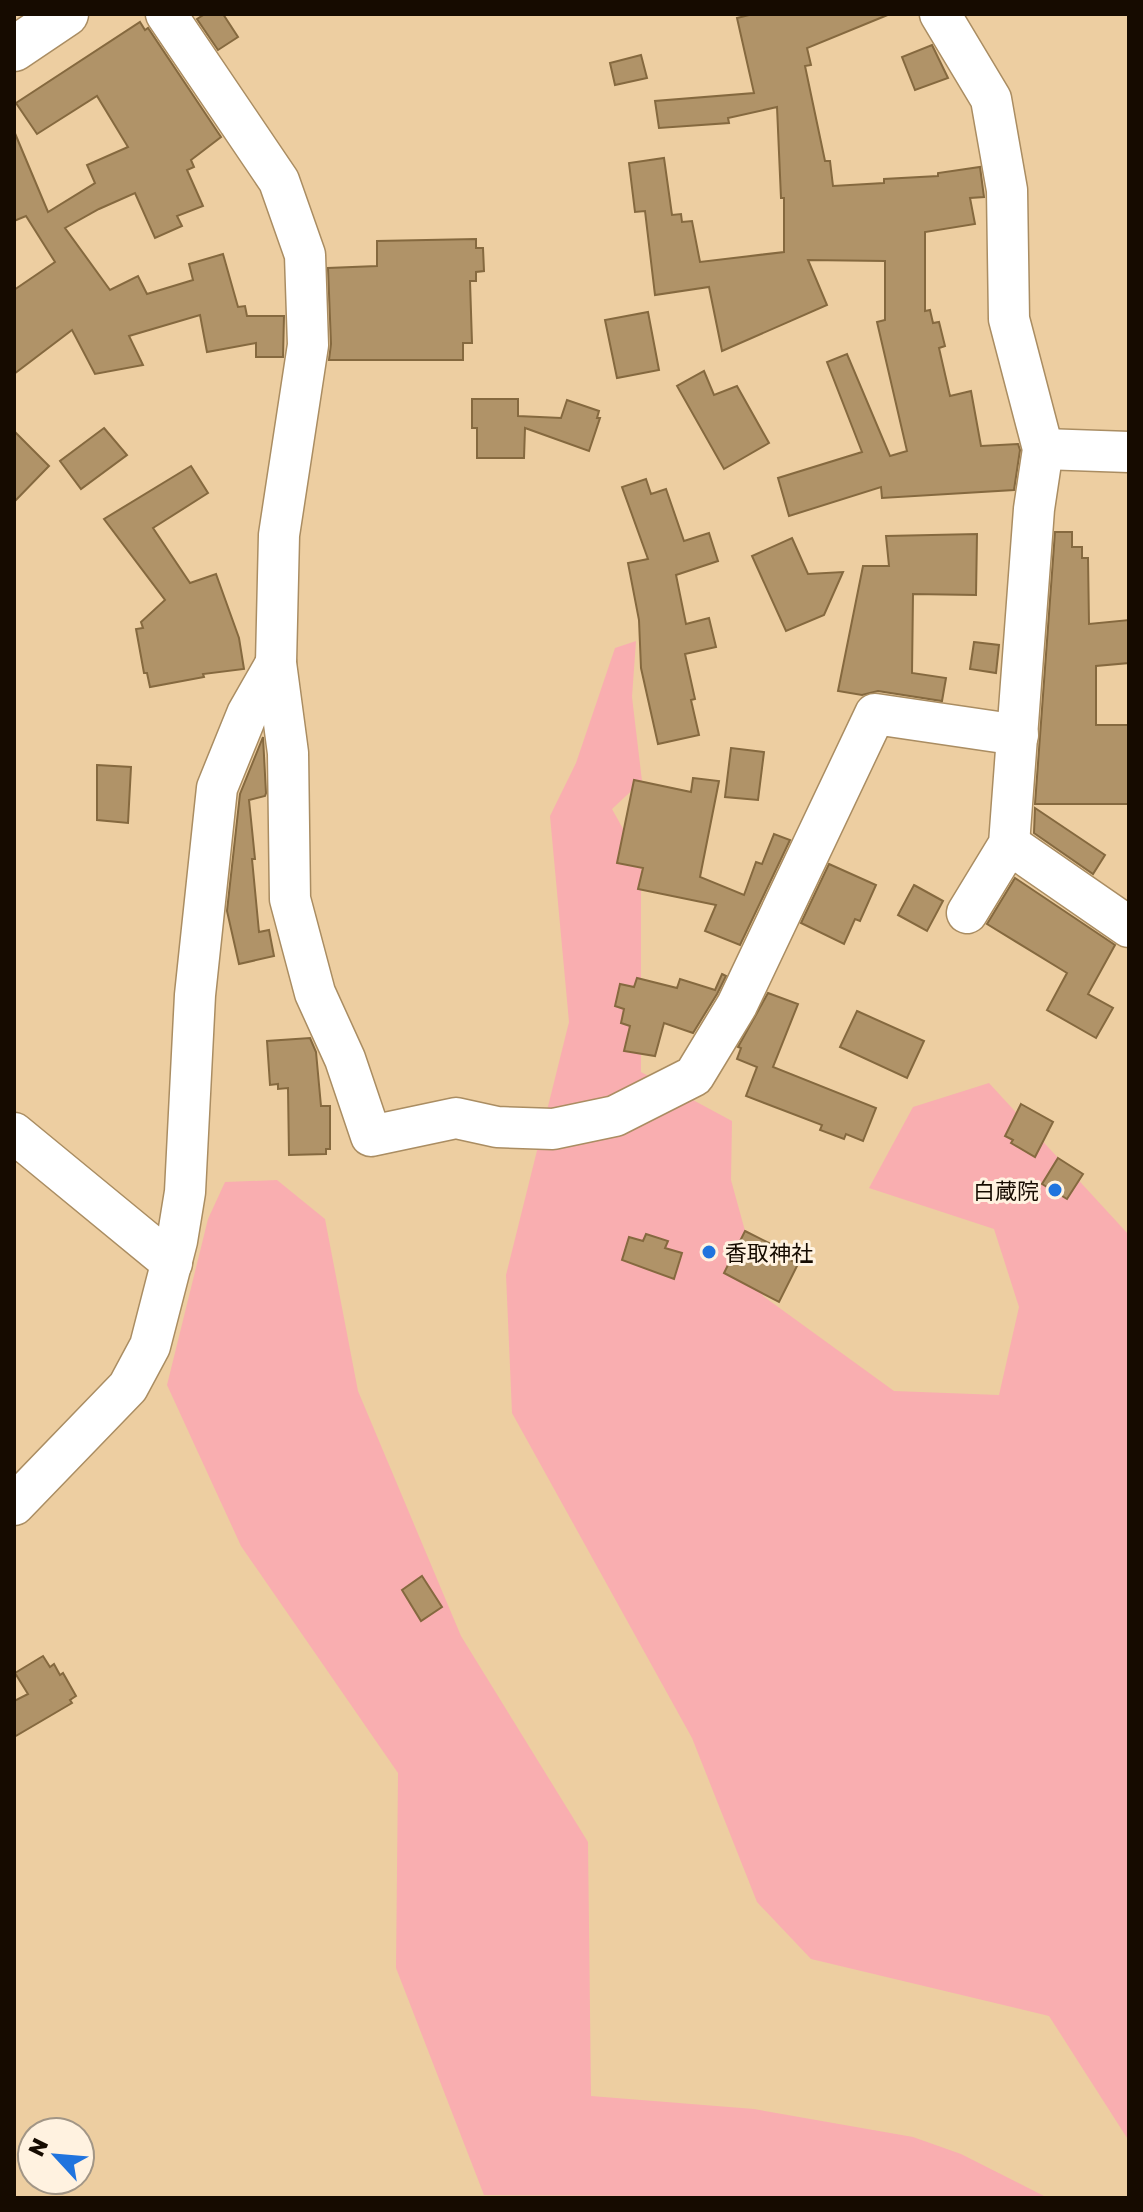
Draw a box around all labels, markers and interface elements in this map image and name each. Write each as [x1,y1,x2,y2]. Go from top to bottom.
place label: 白蔵院 [973,1177,1039,1204]
marker: 白蔵院 [1046,1181,1064,1199]
place label: 香取神社 [725,1239,813,1266]
marker: 香取神社 [700,1243,718,1261]
north arrow [16,2116,96,2196]
text: N [22,2134,53,2160]

